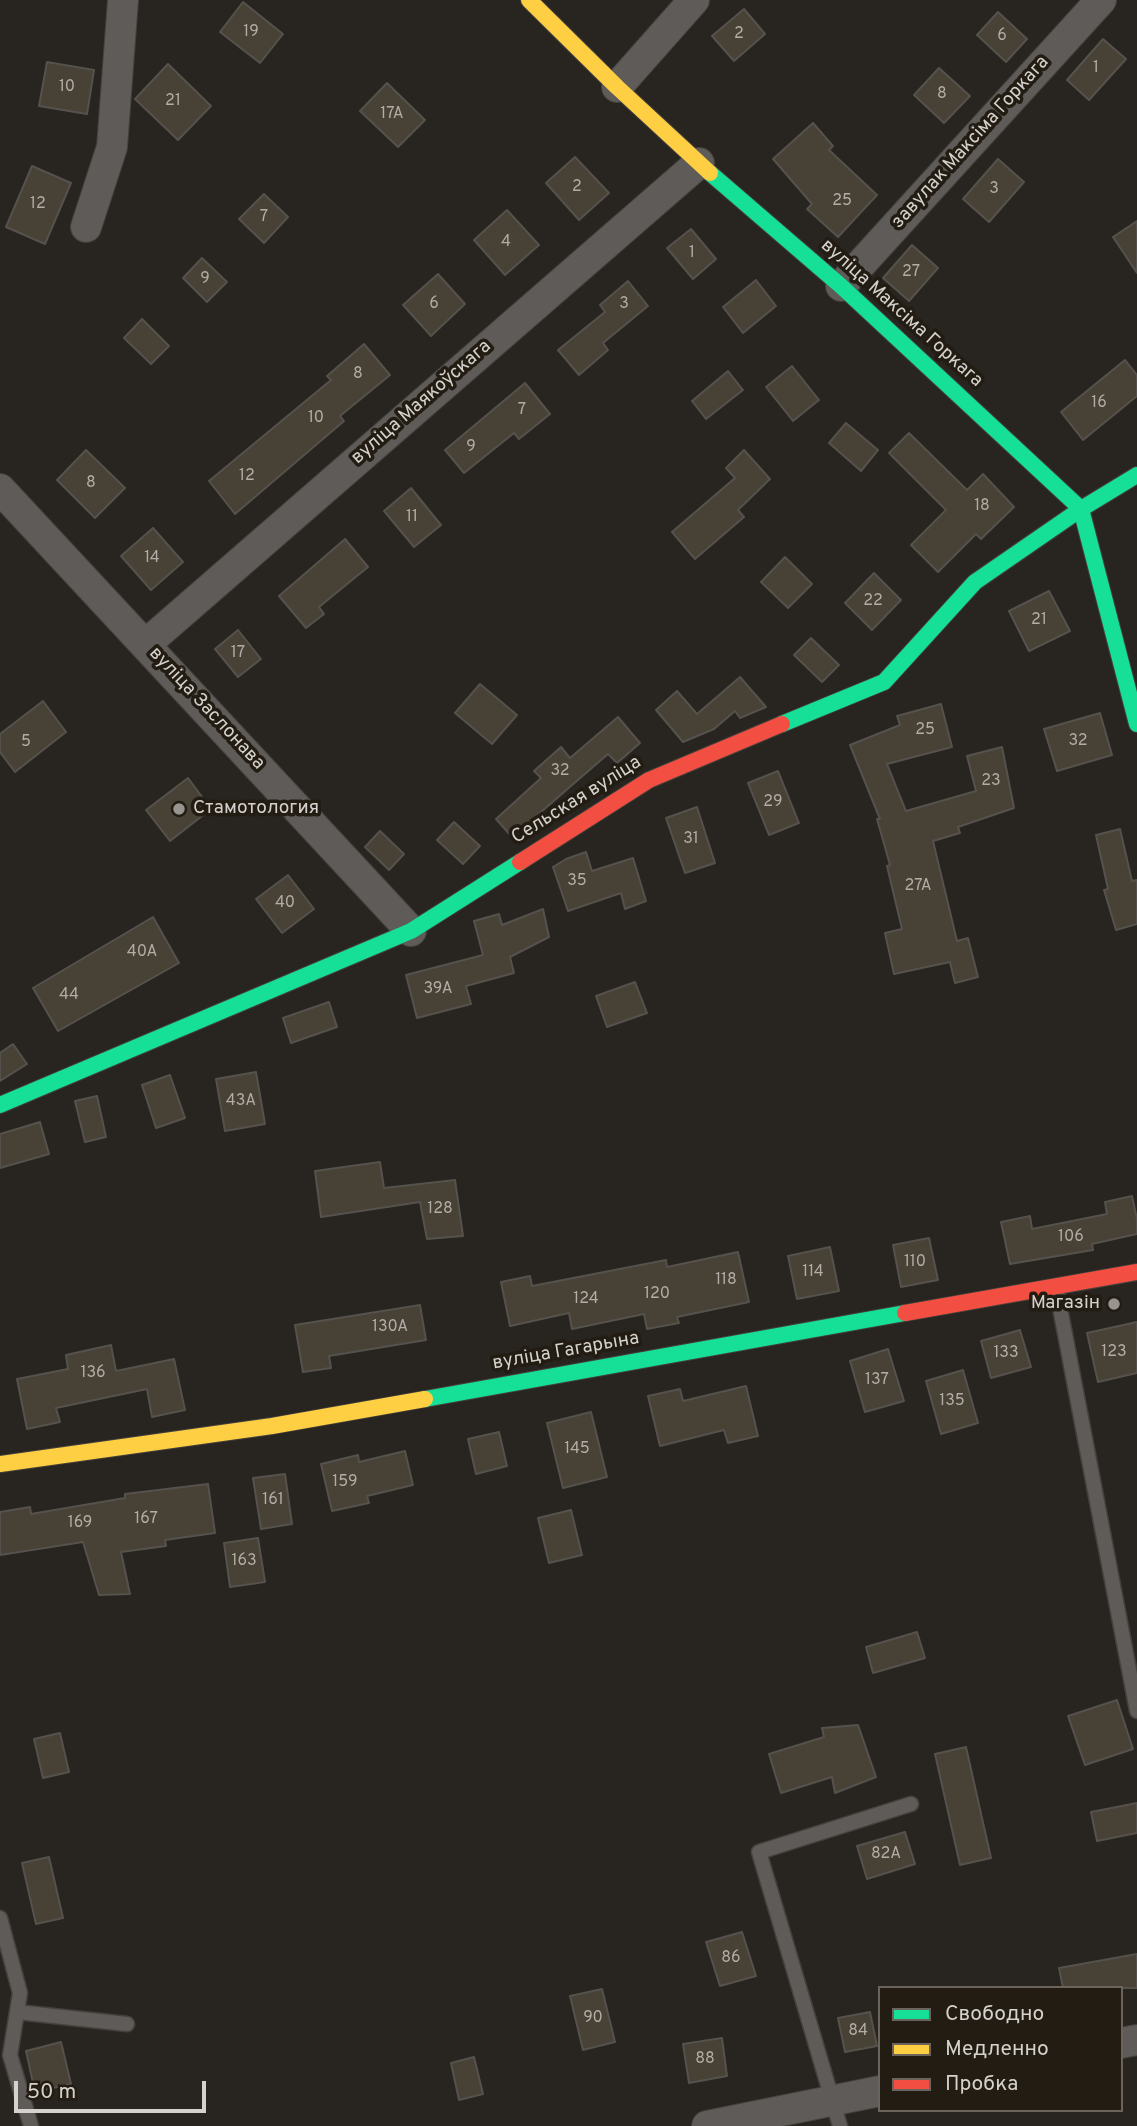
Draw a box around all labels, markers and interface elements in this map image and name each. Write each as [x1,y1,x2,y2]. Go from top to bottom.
house number: 19 [243,23,259,43]
house number: 2 [734,25,744,45]
house number: 6 [997,27,1007,47]
street label: завулак Максіма Горкага [887,52,1055,234]
house number: 1 [1093,59,1099,79]
house number: 10 [59,78,75,98]
house number: 8 [937,85,947,105]
house number: 21 [165,92,181,112]
house number: 17А [380,105,404,125]
house number: 2 [572,178,582,198]
house number: 3 [989,180,999,200]
house number: 25 [832,192,852,212]
house number: 12 [30,195,46,215]
house number: 7 [260,208,268,228]
house number: 4 [501,233,511,253]
street label: вуліца Максіма Горкага [815,235,987,393]
house number: 1 [689,244,695,264]
house number: 27 [902,263,920,283]
house number: 9 [200,270,210,290]
house number: 6 [429,295,439,315]
house number: 3 [619,295,629,315]
street label: вуліца Маякоўскага [347,336,497,470]
house number: 8 [353,365,363,385]
house number: 16 [1091,394,1107,414]
house number: 7 [518,401,526,421]
house number: 10 [308,409,324,429]
house number: 9 [466,438,476,458]
house number: 12 [239,467,255,487]
house number: 8 [86,474,96,494]
house number: 18 [974,497,990,517]
house number: 11 [406,508,418,528]
house number: 14 [144,549,160,569]
house number: 22 [863,592,883,612]
house number: 21 [1031,611,1047,631]
street label: вуліца Заслонава [143,643,269,775]
house number: 17 [231,644,245,664]
house number: 25 [915,721,935,741]
house number: 32 [1068,732,1088,752]
house number: 5 [21,733,31,753]
street label: Сельская вуліца [508,752,646,850]
house number: 32 [550,762,570,782]
house number: 23 [981,772,1001,792]
house number: 29 [763,793,783,813]
place label: Стамотология [193,798,319,820]
marker: Стамотология [171,801,187,817]
house number: 31 [683,830,699,850]
house number: 35 [567,872,587,892]
house number: 27А [904,877,932,897]
house number: 40 [275,894,295,914]
house number: 40А [127,943,157,963]
house number: 39А [423,980,453,1000]
house number: 44 [59,986,79,1006]
house number: 43А [226,1092,256,1112]
house number: 128 [427,1200,453,1220]
house number: 106 [1058,1228,1084,1248]
house number: 110 [904,1253,926,1273]
house number: 114 [802,1263,824,1283]
house number: 118 [715,1271,737,1291]
house number: 120 [644,1285,670,1305]
house number: 124 [573,1290,599,1310]
place label: Магазін [1031,1293,1100,1315]
marker: Магазін [1106,1296,1122,1312]
house number: 130А [372,1318,408,1338]
street label: вуліца Гагарына [491,1328,641,1376]
house number: 123 [1101,1343,1127,1363]
house number: 133 [993,1344,1019,1364]
house number: 136 [80,1364,106,1384]
house number: 137 [865,1371,889,1391]
house number: 135 [939,1392,965,1412]
house number: 145 [564,1440,590,1460]
house number: 159 [332,1473,358,1493]
house number: 161 [262,1491,284,1511]
house number: 167 [134,1510,158,1530]
house number: 169 [68,1514,92,1534]
house number: 163 [231,1552,257,1572]
house number: 82А [871,1845,901,1865]
house number: 86 [721,1949,741,1969]
legend [878,1986,1123,2112]
text: Свободно [945,2001,1044,2028]
house number: 90 [583,2009,603,2029]
house number: 84 [848,2022,868,2042]
text: Медленно [945,2036,1049,2063]
house number: 88 [695,2050,715,2070]
scale bar [18,2066,210,2110]
text: Пробка [945,2071,1018,2098]
text: 50 m [27,2079,76,2106]

